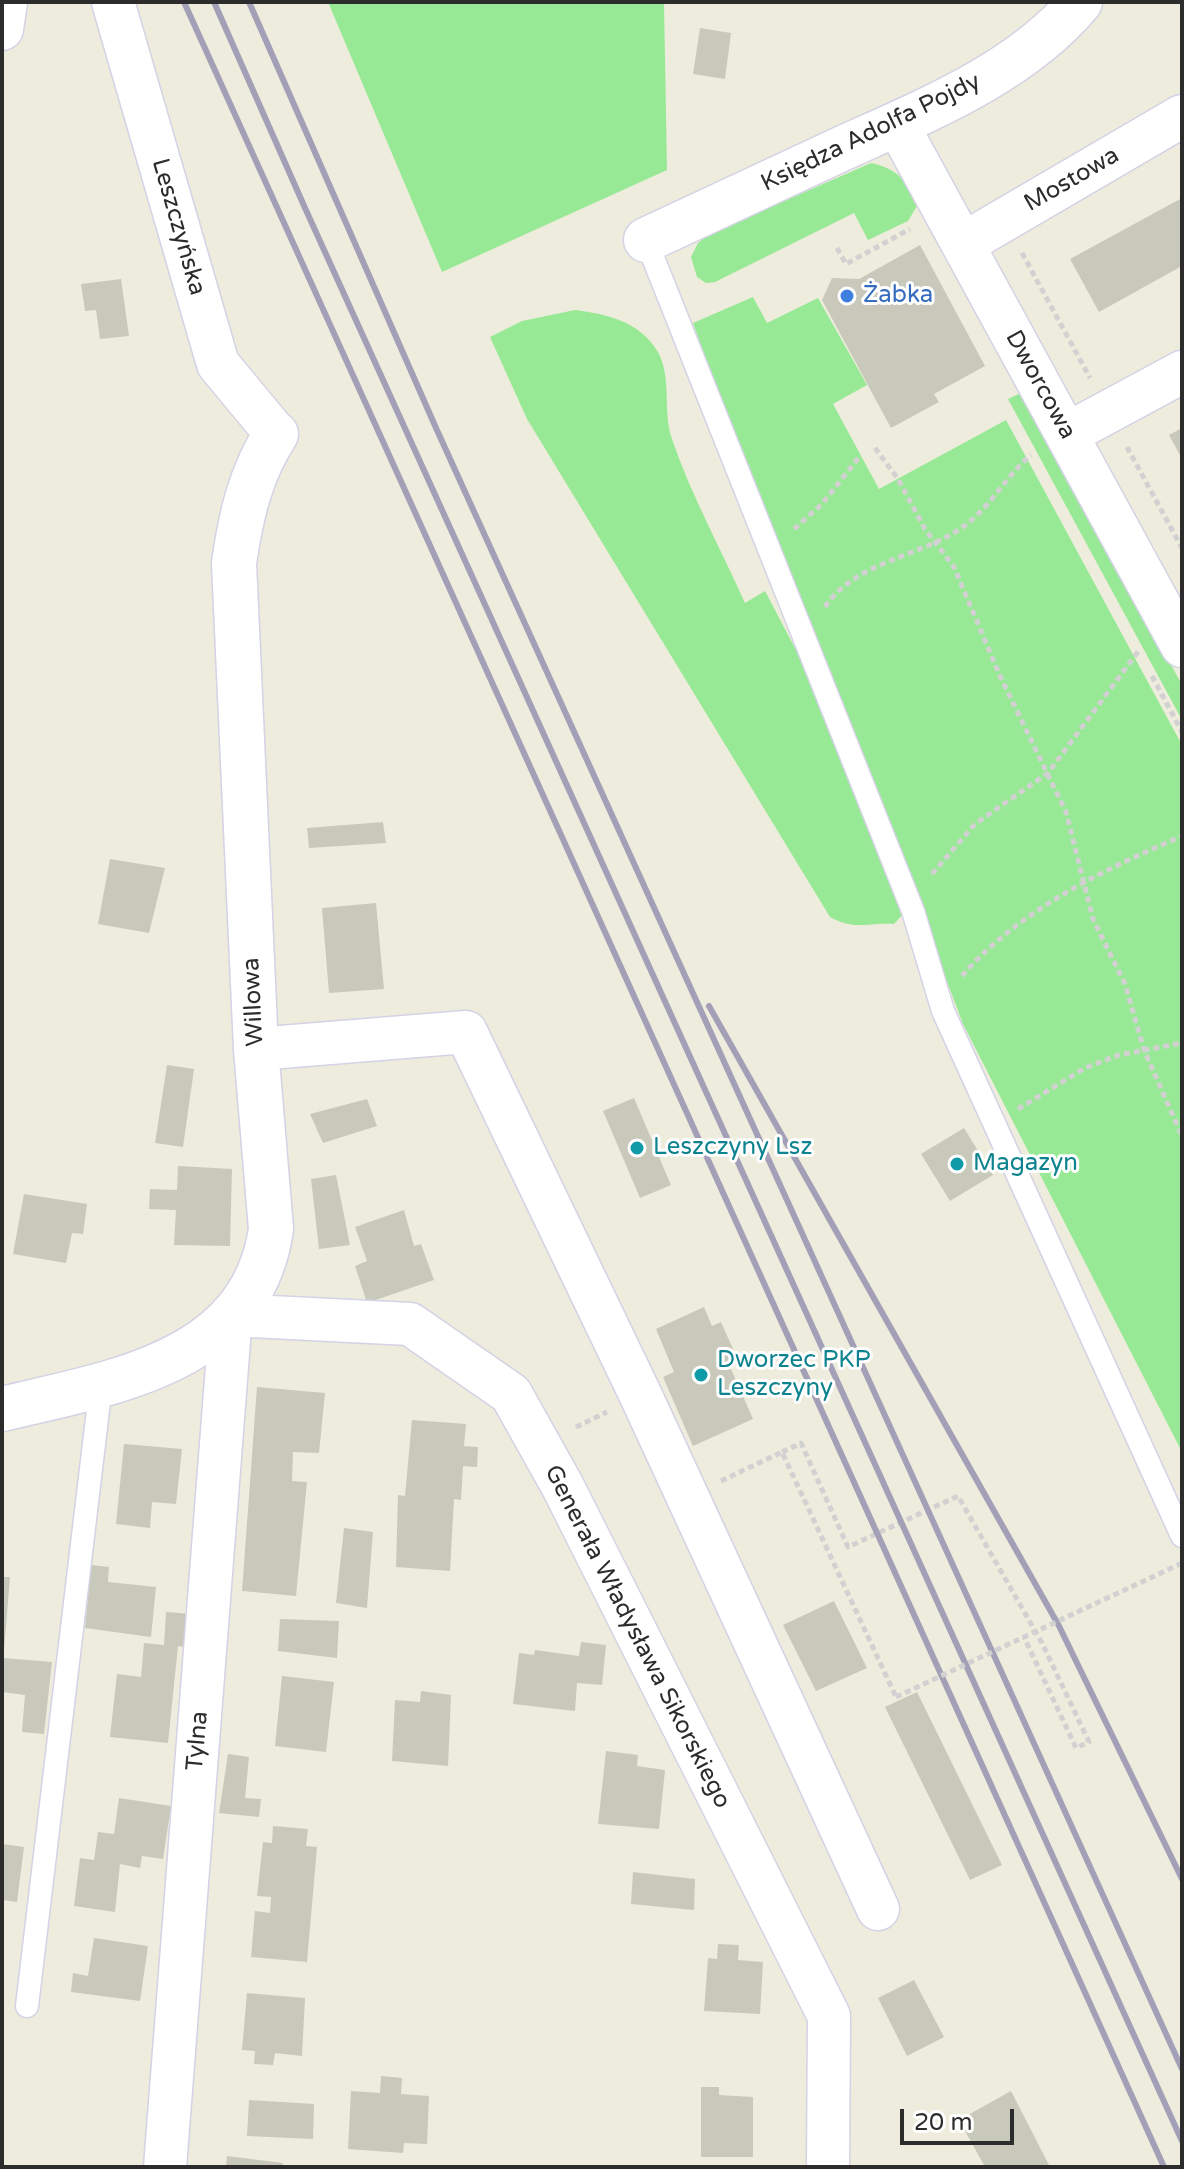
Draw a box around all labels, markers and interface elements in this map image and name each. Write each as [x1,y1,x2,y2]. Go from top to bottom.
street label: Księdza Adolfa Pojdy [757,67,985,199]
street label: Mostowa [1019,141,1125,219]
street label: Leszczyńska [145,155,211,299]
place label: Żabka [863,282,933,310]
marker: Żabka [838,287,856,305]
street label: Dworcowa [998,326,1082,444]
street label: Willowa [237,957,271,1047]
place label: Leszczyny Lsz [653,1134,812,1162]
marker: Leszczyny Lsz [628,1139,646,1157]
place label: Magazyn [973,1150,1078,1178]
marker: Magazyn [948,1155,966,1173]
place label: Dworzec PKP Leszczyny [717,1347,871,1403]
marker: Dworzec PKP Leszczyny [692,1366,710,1384]
street label: Generała Władysława Sikorskiego [538,1461,736,1813]
street label: Tylna [181,1710,215,1772]
scale bar [904,2093,1018,2143]
text: 20 m [914,2108,972,2137]

